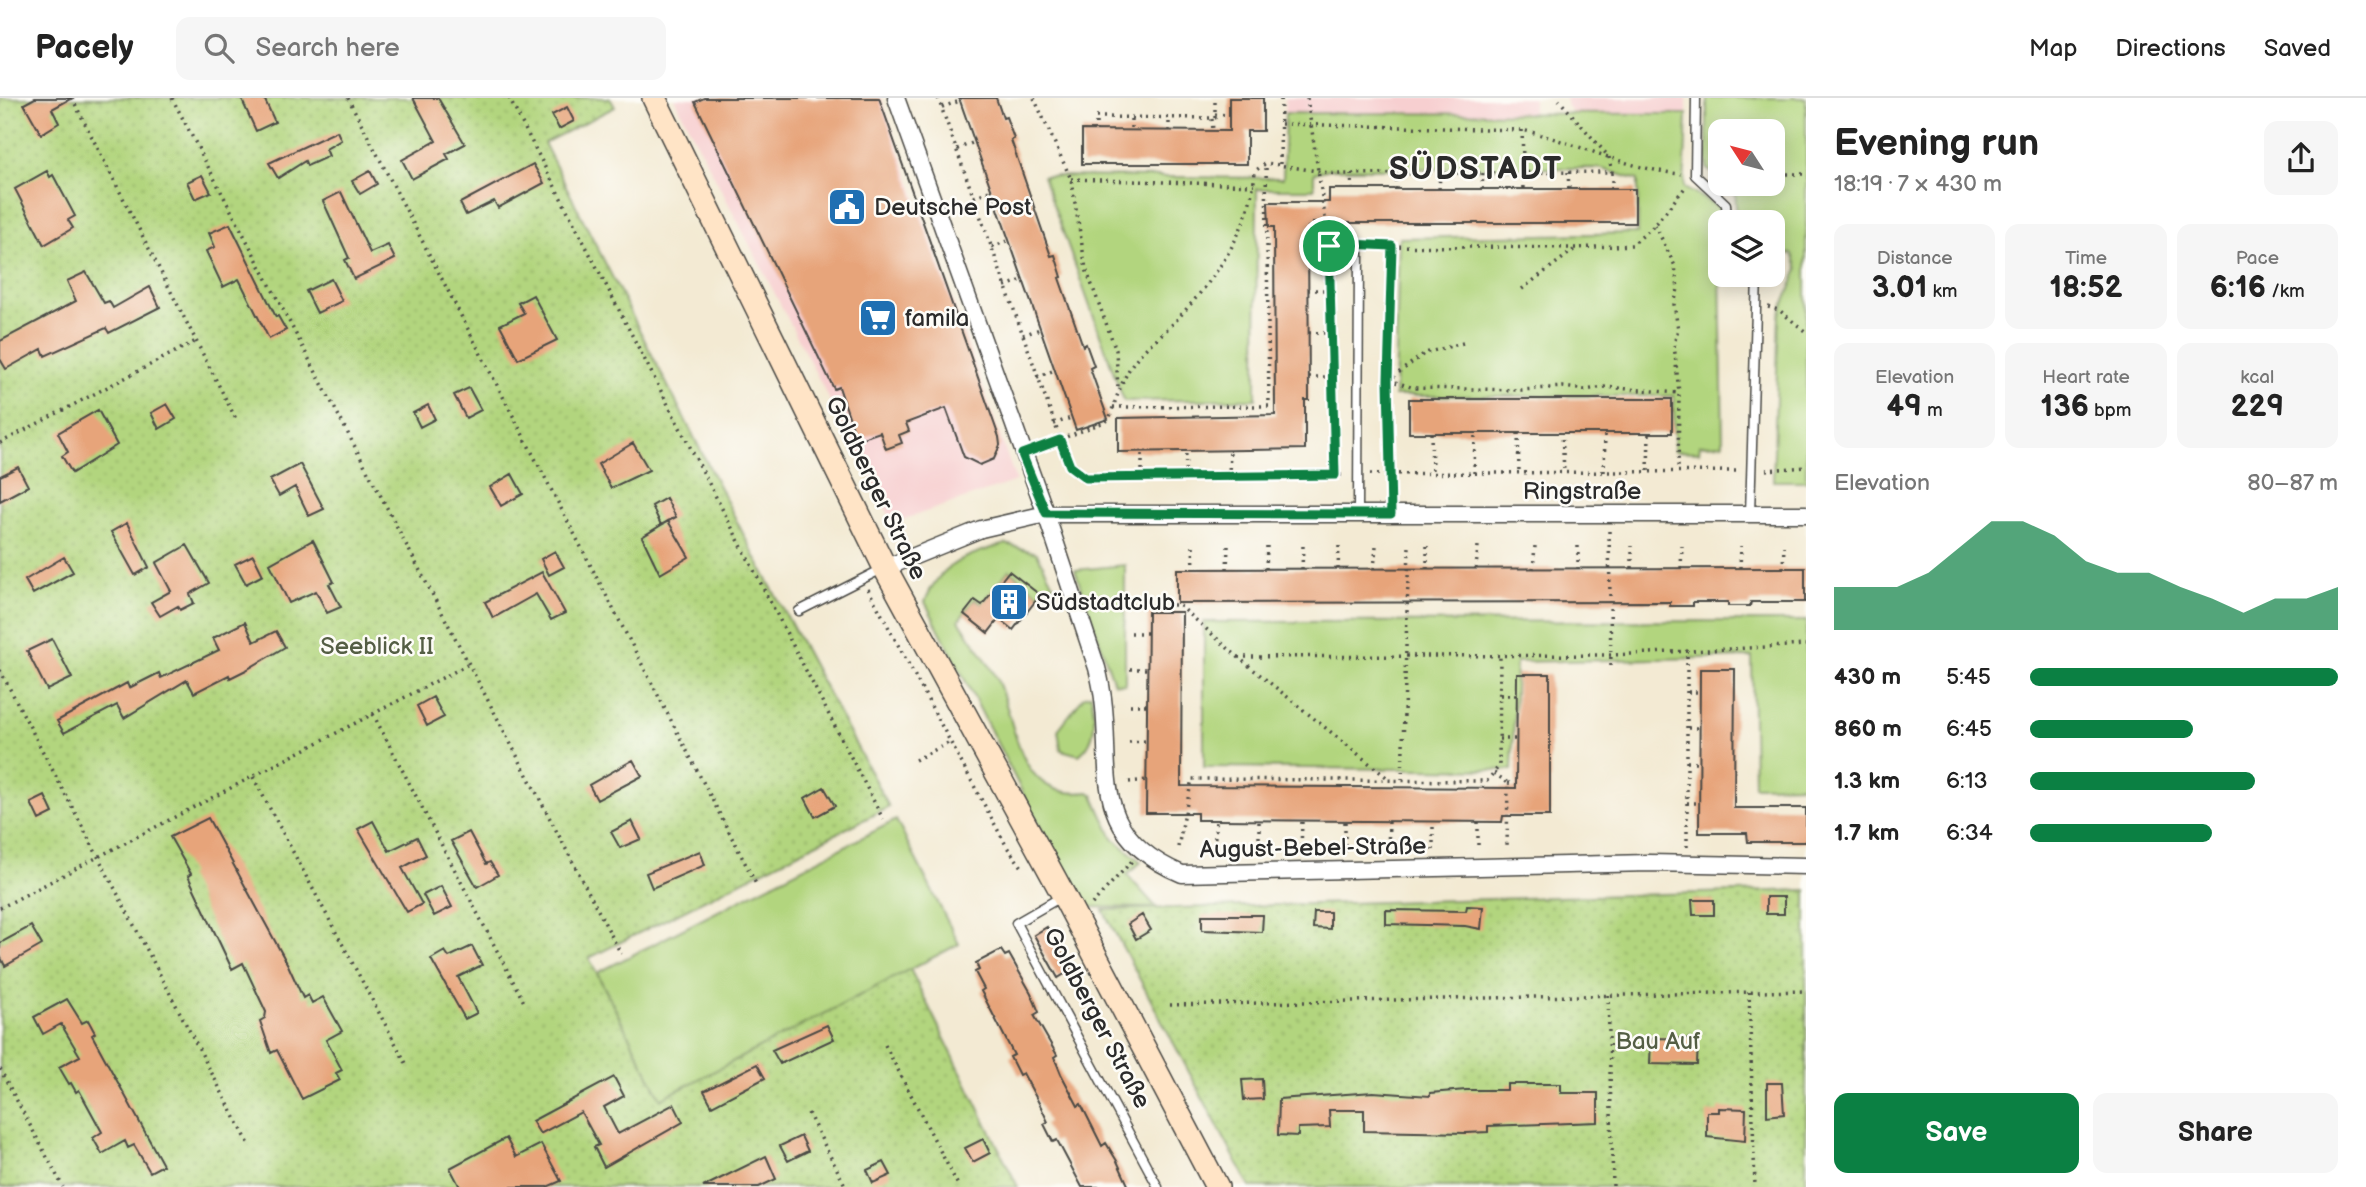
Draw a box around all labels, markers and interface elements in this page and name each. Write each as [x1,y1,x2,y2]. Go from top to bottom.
search box [176,17,666,80]
text: Pacely [35,28,134,68]
icon: search [200,29,238,67]
text: Search here [256,33,400,64]
text: Map [2029,34,2077,63]
text: Directions [2115,34,2226,63]
text: Saved [2264,34,2331,63]
north arrow [1708,119,1785,196]
map controls [1708,119,1785,287]
text: Evening run [1834,121,2039,166]
button: share [2264,121,2338,195]
district label: SÜDSTADT [1389,150,1563,189]
text: 18:19 · 7 × 430 m [1834,170,2002,198]
public building icon: Deutsche Post [826,186,868,228]
place label: Deutsche Post [874,193,1032,222]
button: layers [1708,210,1785,287]
pin [1299,216,1359,276]
icon: arrive [1310,227,1348,265]
text: Distance [1877,247,1953,270]
text: Time [2065,247,2107,270]
text: Pace [2236,247,2279,270]
text: 3.01 [1872,270,1927,306]
text: 18:52 [2049,270,2123,306]
text: 6:16 [2210,270,2266,306]
text: km [1927,280,1957,303]
text: /km [2266,280,2305,303]
supermarket icon: famila [857,297,899,339]
place label: famila [905,304,969,333]
text: Elevation [1875,366,1954,389]
text: Heart rate [2042,366,2130,389]
text: kcal [2240,366,2274,389]
text: 49 [1887,389,1922,425]
text: 136 [2041,389,2089,425]
text: 229 [2231,389,2284,425]
street label: Goldberger Straße [819,392,933,584]
text: m [1922,399,1943,422]
text: bpm [2089,399,2131,422]
text: Elevation [1834,469,1930,497]
text: 80–87 m [2247,469,2338,497]
street label: Ringstraße [1523,477,1641,506]
building icon: Südstadtclub [988,581,1030,623]
place label: Südstadtclub [1036,588,1175,617]
park label: Seeblick II [320,632,434,661]
text: 430 m [1834,663,1901,691]
text: 5:45 [1946,663,1991,691]
text: 860 m [1834,715,1902,743]
text: 6:45 [1946,715,1992,743]
text: 1.3 km [1834,767,1900,795]
text: 6:13 [1946,767,1988,795]
text: 1.7 km [1834,819,1899,847]
text: 6:34 [1946,819,1993,847]
street label: August-Bebel-Straße [1199,832,1427,864]
street label: Goldberger Straße [1037,923,1157,1113]
park label: Bau Auf [1615,1027,1701,1056]
button: Save [1834,1093,2079,1173]
button: Share [2093,1093,2338,1173]

